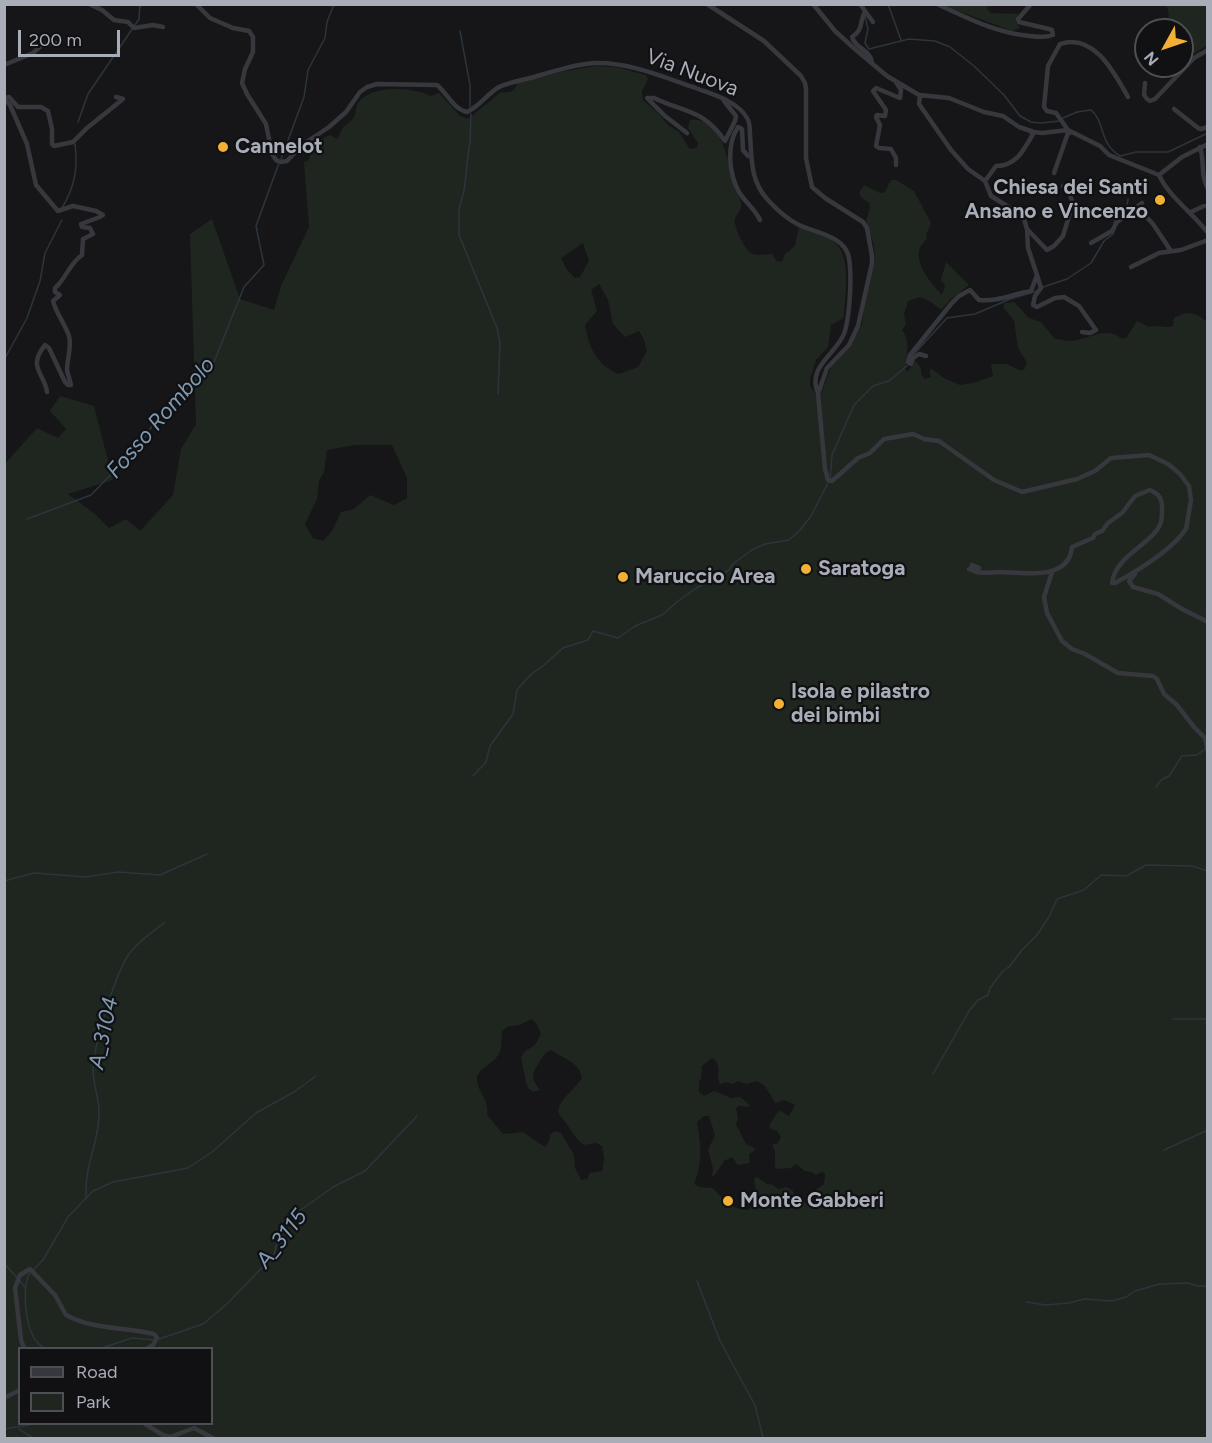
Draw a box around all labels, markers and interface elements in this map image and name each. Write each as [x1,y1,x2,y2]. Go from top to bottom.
scale bar [21,18,123,56]
north arrow [1134,18,1194,78]
text: 200 m [29,29,82,51]
street label: Via Nuova [642,44,742,102]
text: N [1140,48,1163,69]
place label: Cannelot [235,134,323,160]
marker: Cannelot [216,140,230,154]
place label: Chiesa dei Santi Ansano e Vincenzo [965,175,1148,225]
marker: Chiesa dei Santi Ansano e Vincenzo [1153,193,1167,207]
water label: Fosso Rombolo [101,352,221,484]
place label: Saratoga [818,556,905,582]
marker: Saratoga [799,562,813,576]
place label: Maruccio Area [635,564,775,590]
marker: Maruccio Area [616,570,630,584]
place label: Isola e pilastro dei bimbi [791,679,930,729]
marker: Isola e pilastro dei bimbi [772,697,786,711]
water label: A_3104 [83,994,125,1072]
place label: Monte Gabberi [740,1188,884,1214]
marker: Monte Gabberi [721,1194,735,1208]
water label: A_3115 [251,1204,313,1274]
legend [18,1347,213,1425]
text: Road [76,1361,117,1383]
text: Park [76,1391,110,1413]

